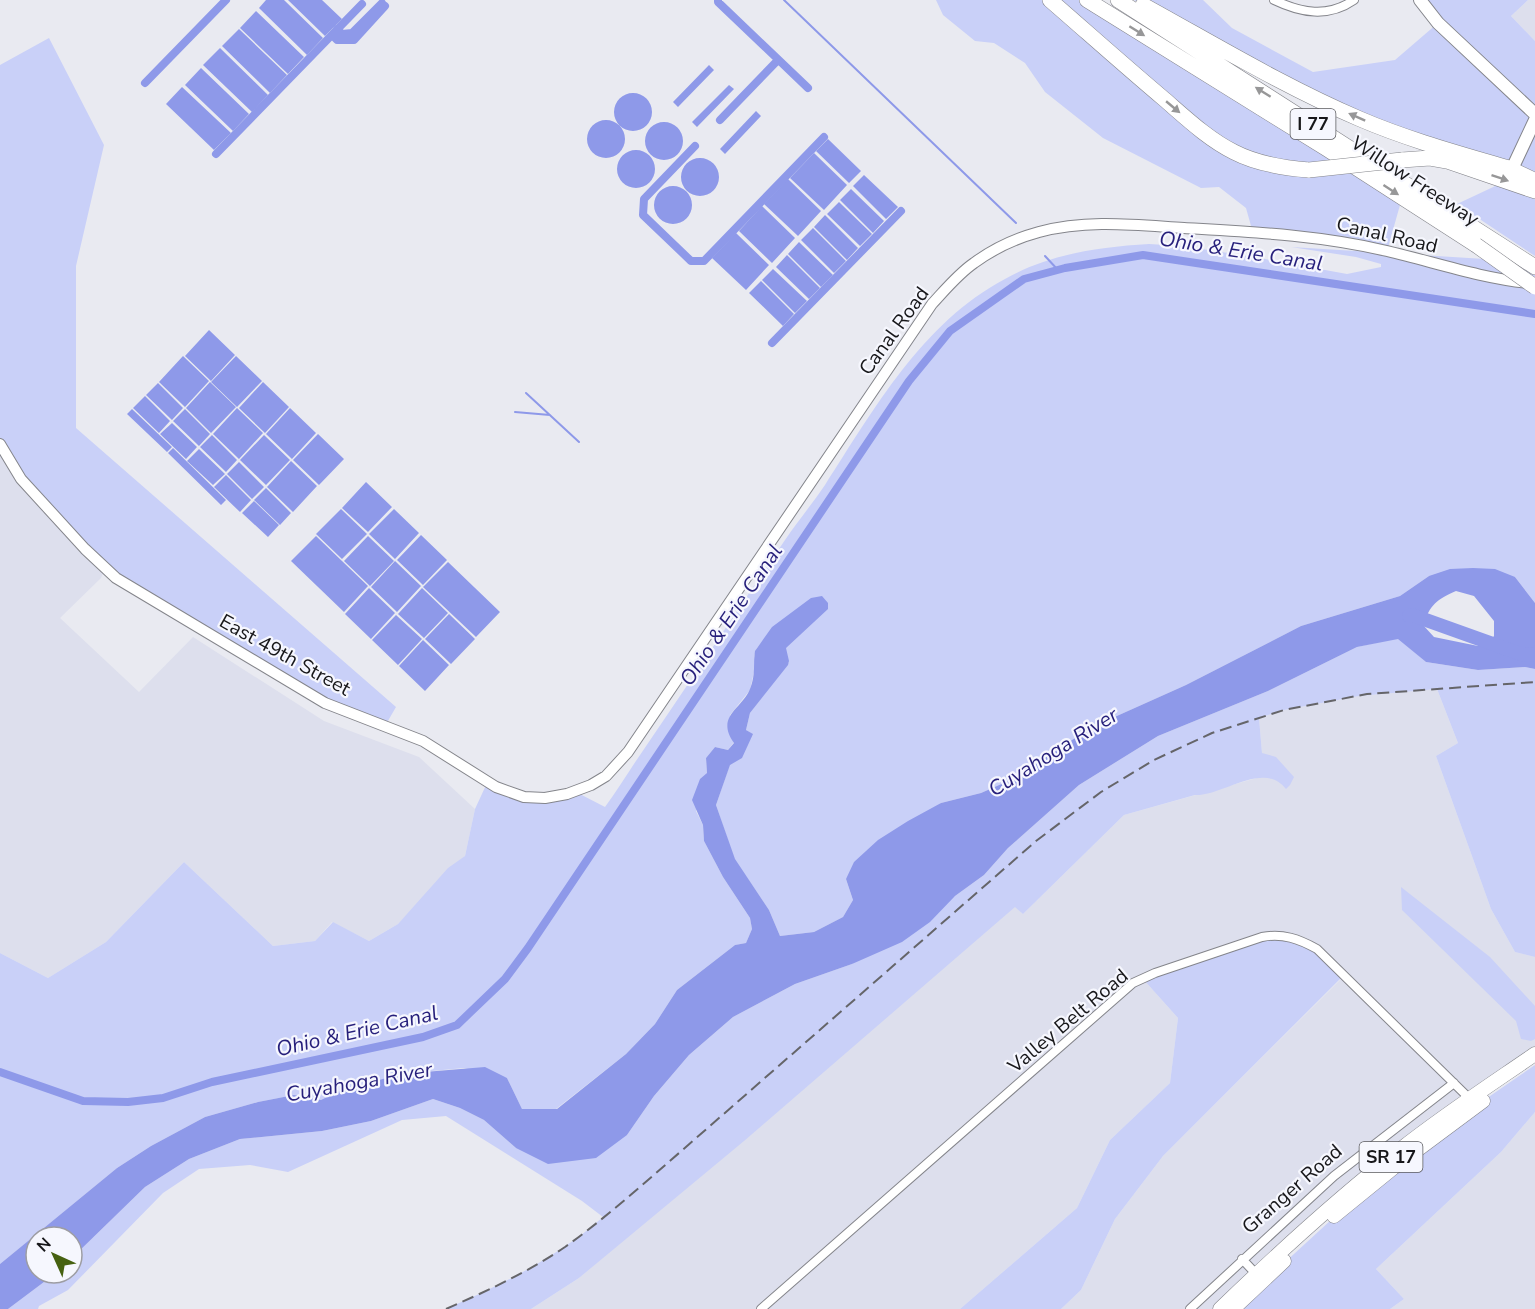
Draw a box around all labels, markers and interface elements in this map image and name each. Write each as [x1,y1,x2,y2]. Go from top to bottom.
one-way arrow [1129,25,1145,36]
one-way arrow [1255,87,1271,98]
one-way arrow [1166,100,1181,113]
road number: I 77 [1290,109,1336,139]
one-way arrow [1347,112,1365,122]
street label: Willow Freeway [1346,129,1485,233]
one-way arrow [1491,174,1509,184]
one-way arrow [1383,185,1399,196]
street label: Canal Road [1334,210,1440,260]
water label: Ohio & Erie Canal [1157,224,1325,278]
street label: Canal Road [853,281,935,381]
water label: Ohio & Erie Canal [673,539,789,691]
street label: East 49th Street [215,608,356,703]
water label: Cuyahoga River [983,701,1124,803]
street label: Valley Belt Road [1001,963,1134,1080]
water label: Ohio & Erie Canal [273,999,441,1063]
water label: Cuyahoga River [284,1055,435,1109]
street label: Granger Road [1236,1138,1348,1240]
road number: SR 17 [1360,1142,1422,1172]
north arrow [24,1225,84,1285]
text: N [32,1233,56,1257]

